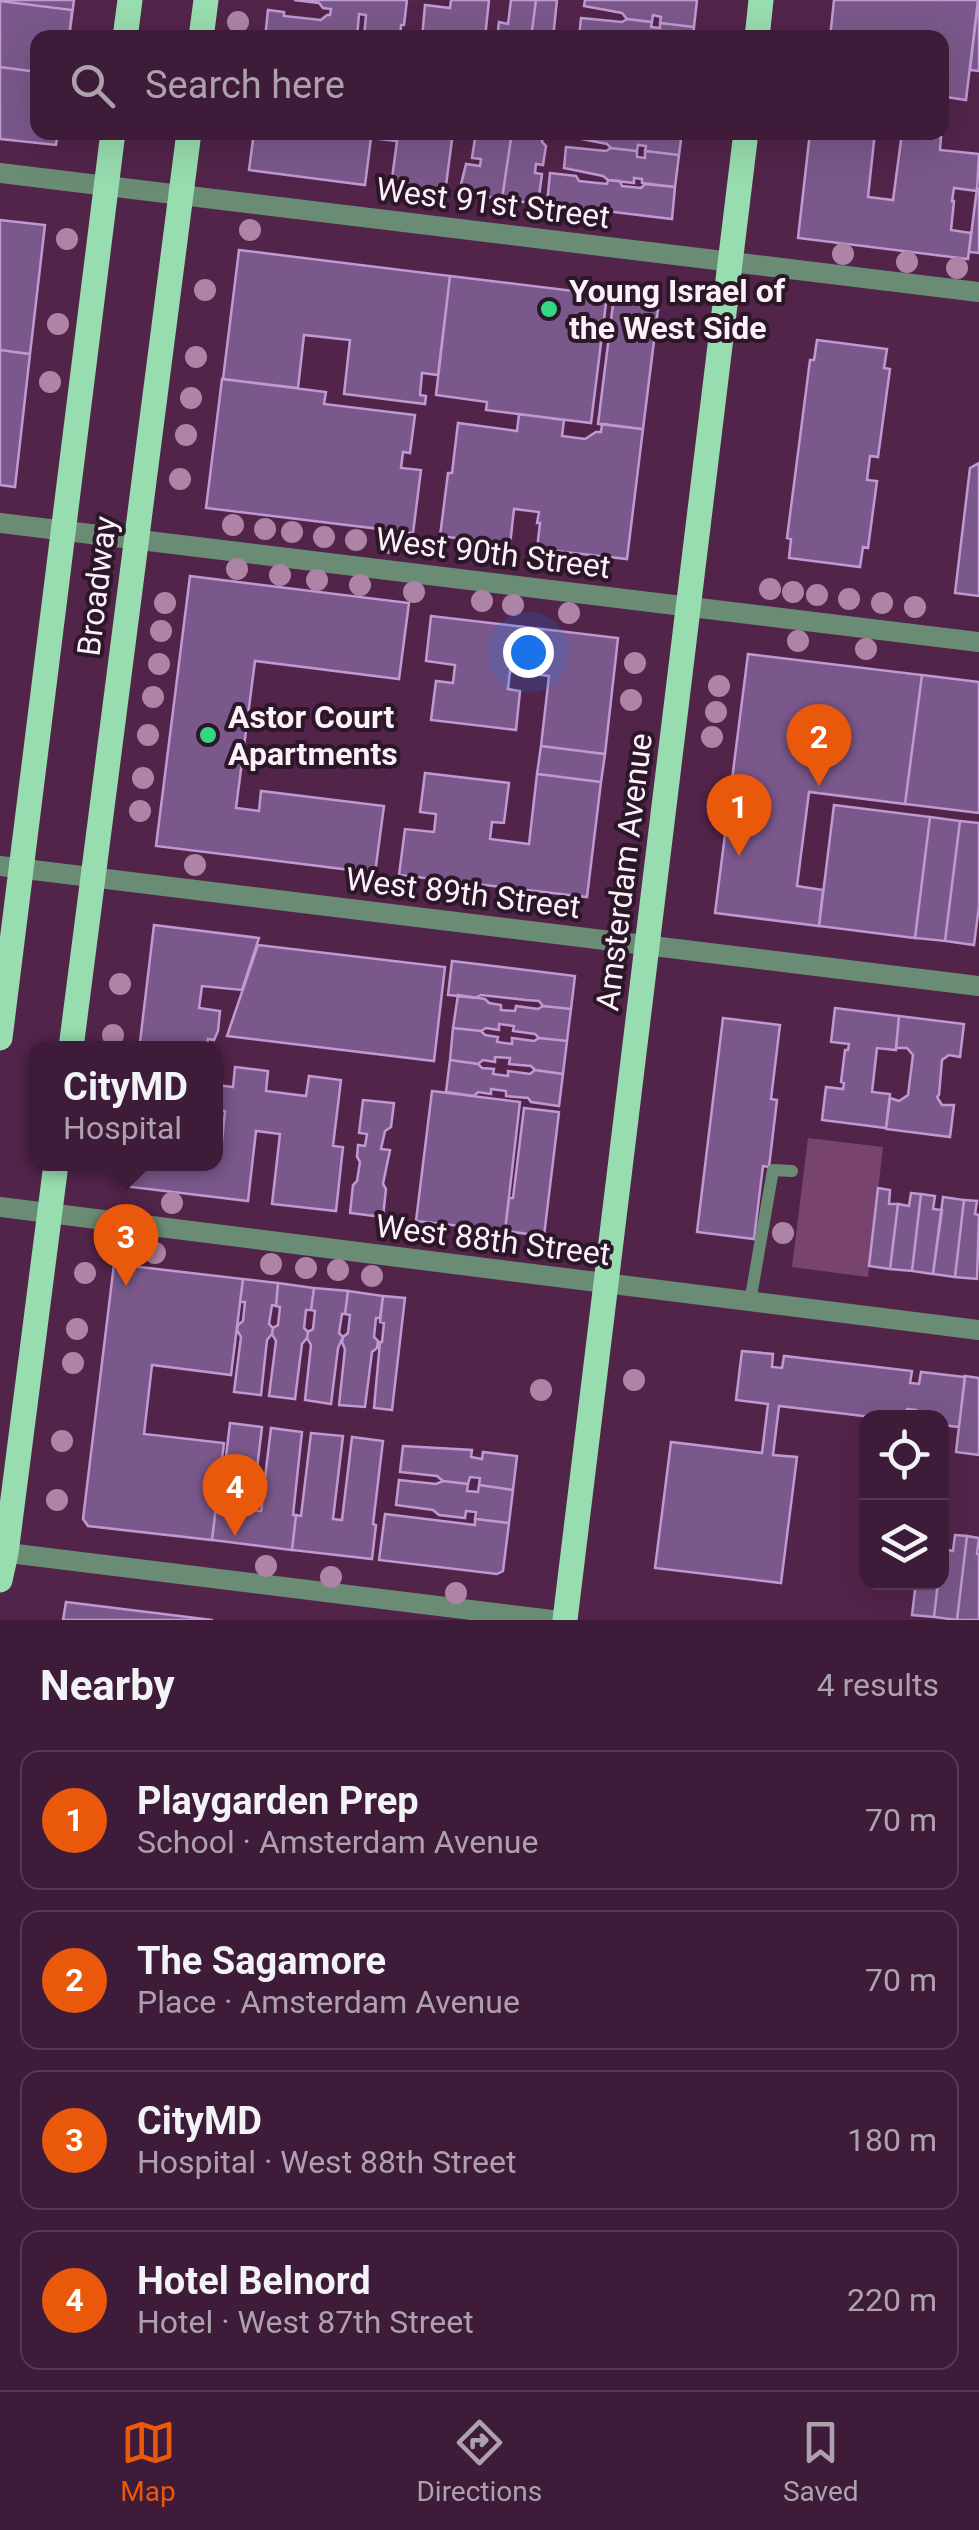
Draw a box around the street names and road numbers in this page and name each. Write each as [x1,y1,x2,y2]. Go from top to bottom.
street label: West 91st Street [374,170,612,236]
street label: Broadway [70,514,124,658]
street label: West 90th Street [373,520,613,586]
street label: Amsterdam Avenue [588,731,660,1013]
street label: West 89th Street [343,860,583,926]
street label: West 88th Street [373,1207,613,1273]

